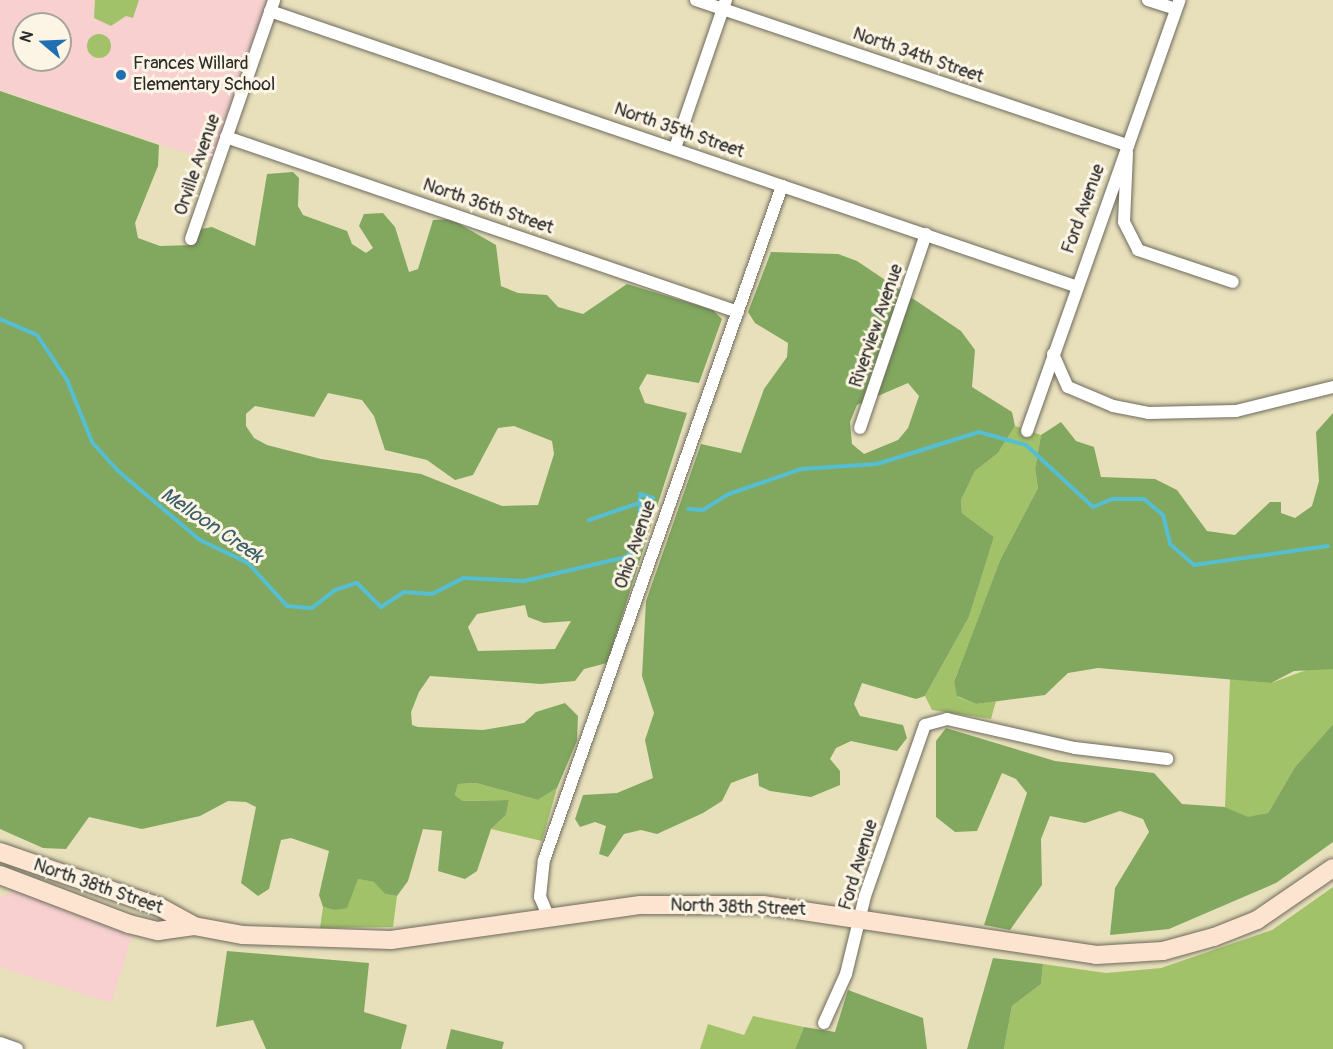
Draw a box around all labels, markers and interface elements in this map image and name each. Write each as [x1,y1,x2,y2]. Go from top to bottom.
north arrow [12,12,72,72]
street label: North 34th Street [850,24,986,88]
text: N [16,28,38,45]
place label: Frances Willard Elementary School [133,54,275,97]
marker: Frances Willard Elementary School [114,68,128,82]
street label: North 35th Street [611,99,747,163]
street label: Orville Avenue [171,111,225,219]
street label: Ford Avenue [1058,161,1110,257]
street label: North 36th Street [420,175,556,239]
street label: Riverview Avenue [846,261,908,391]
water label: Melloon Creek [156,482,268,568]
street label: Ohio Avenue [611,498,661,592]
street label: Ford Avenue [835,817,883,913]
street label: North 38th Street [30,855,166,919]
street label: North 38th Street [670,895,806,921]

